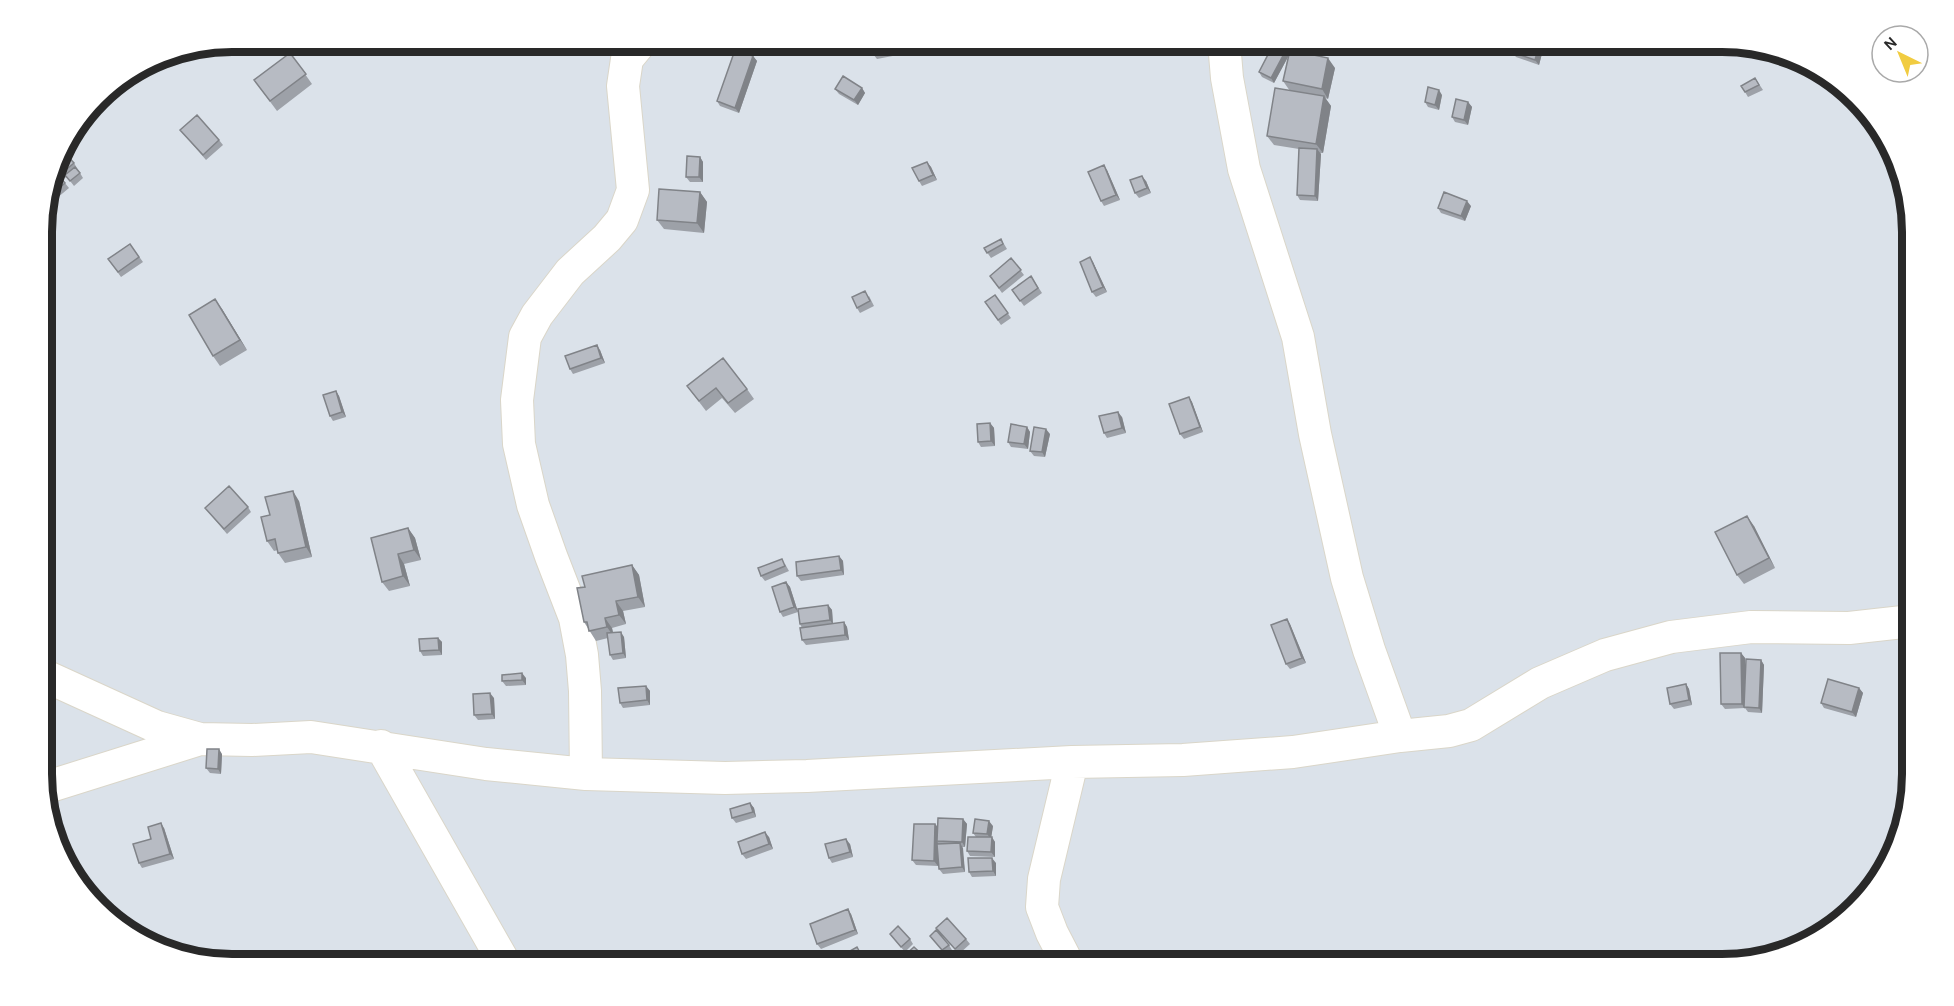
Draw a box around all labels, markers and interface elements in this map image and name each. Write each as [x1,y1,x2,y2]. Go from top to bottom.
north arrow [1870,24,1930,84]
text: N [1879,33,1901,54]

